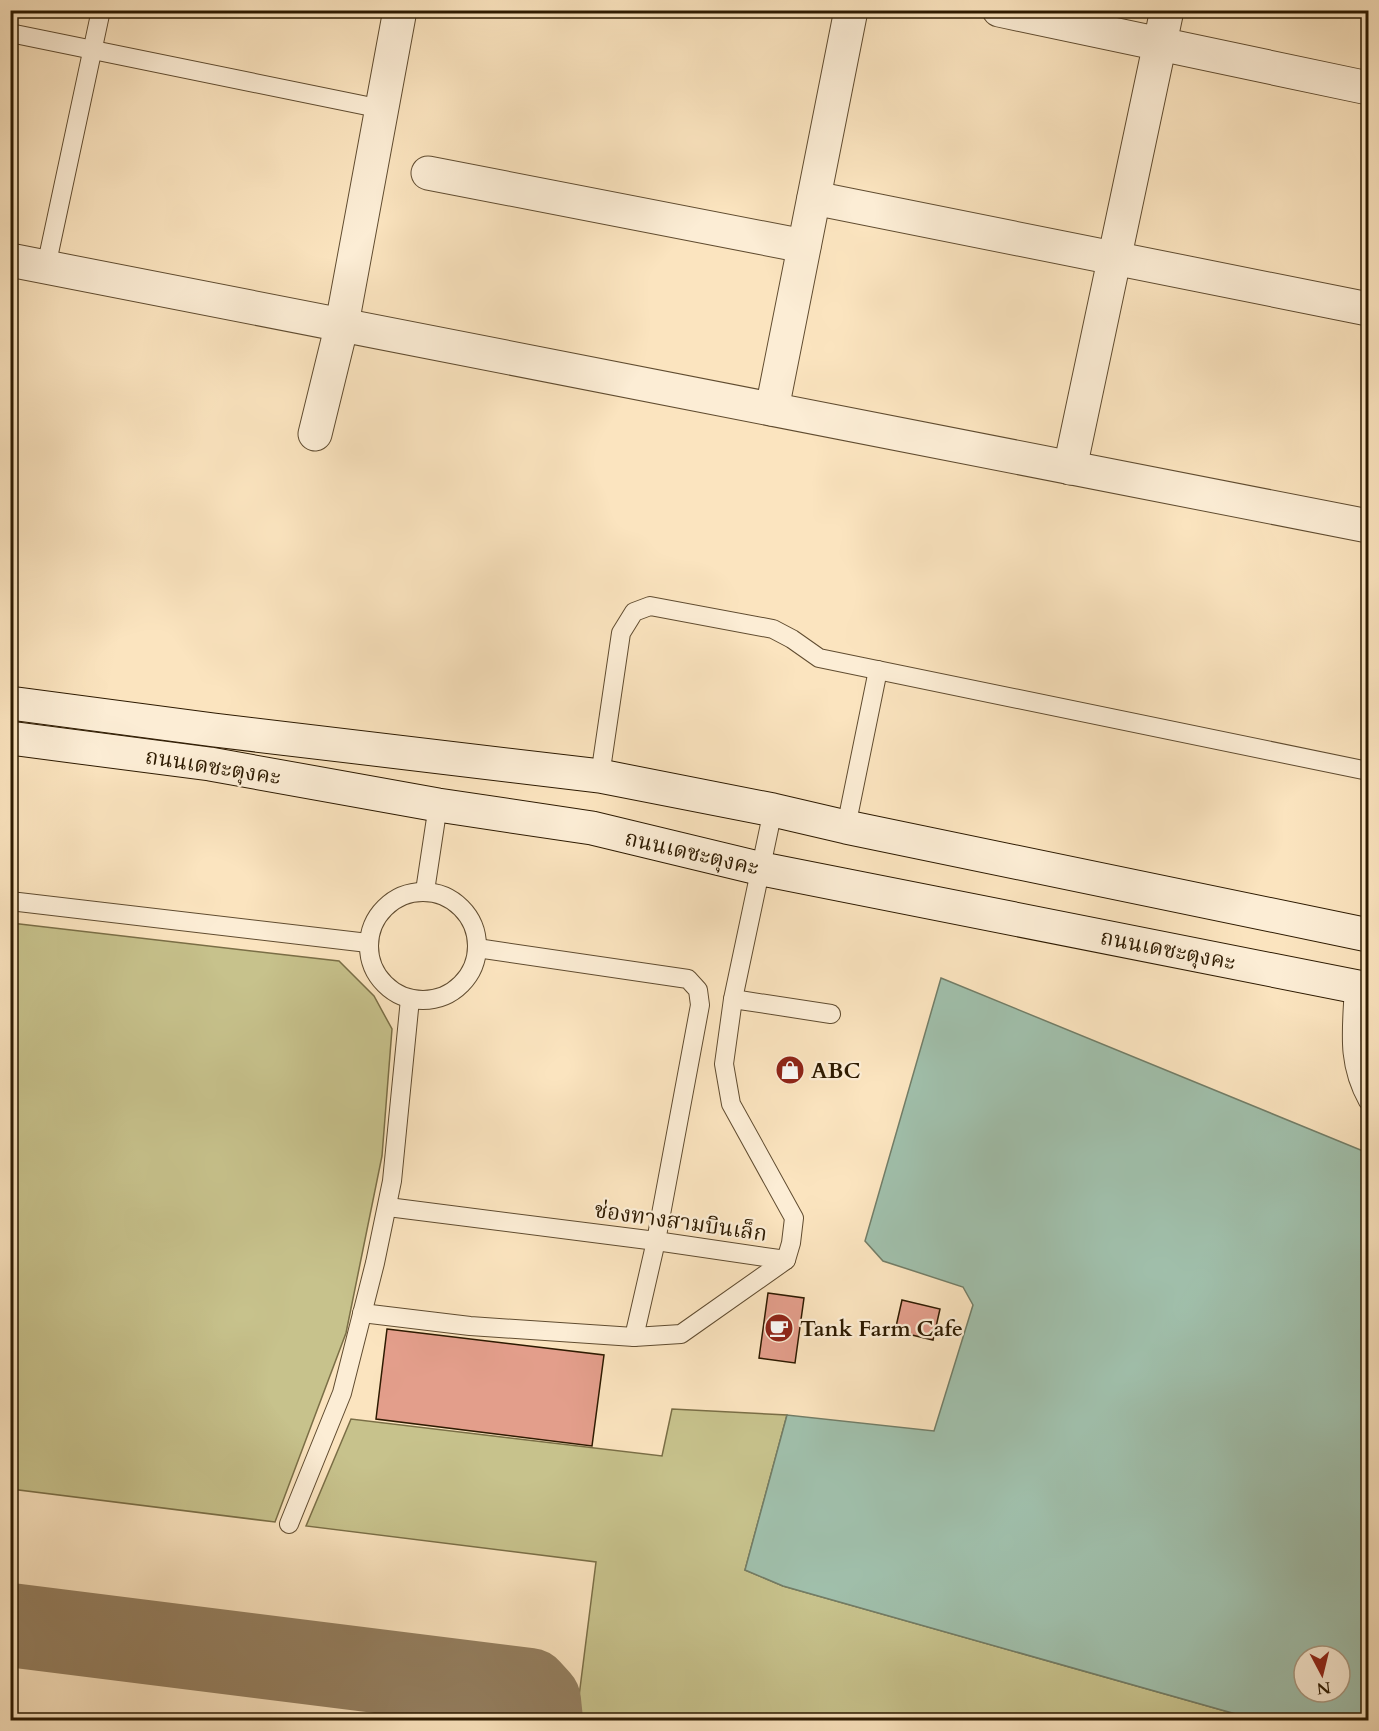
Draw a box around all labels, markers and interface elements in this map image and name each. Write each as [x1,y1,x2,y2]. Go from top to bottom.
street label: ถนนเดชะตุงคะ [143,741,283,793]
street label: ถนนเดชะตุงคะ [622,823,762,883]
street label: ถนนเดชะตุงคะ [1098,922,1238,978]
shop icon: ABC [774,1054,806,1086]
place label: ABC [811,1056,861,1086]
street label: ช่องทางสามบินเล็ก [593,1195,769,1249]
cafe icon: Tank Farm Cafe [763,1312,795,1344]
place label: Tank Farm Cafe [800,1314,963,1344]
north arrow [1292,1644,1352,1704]
text: N [1315,1676,1332,1700]

